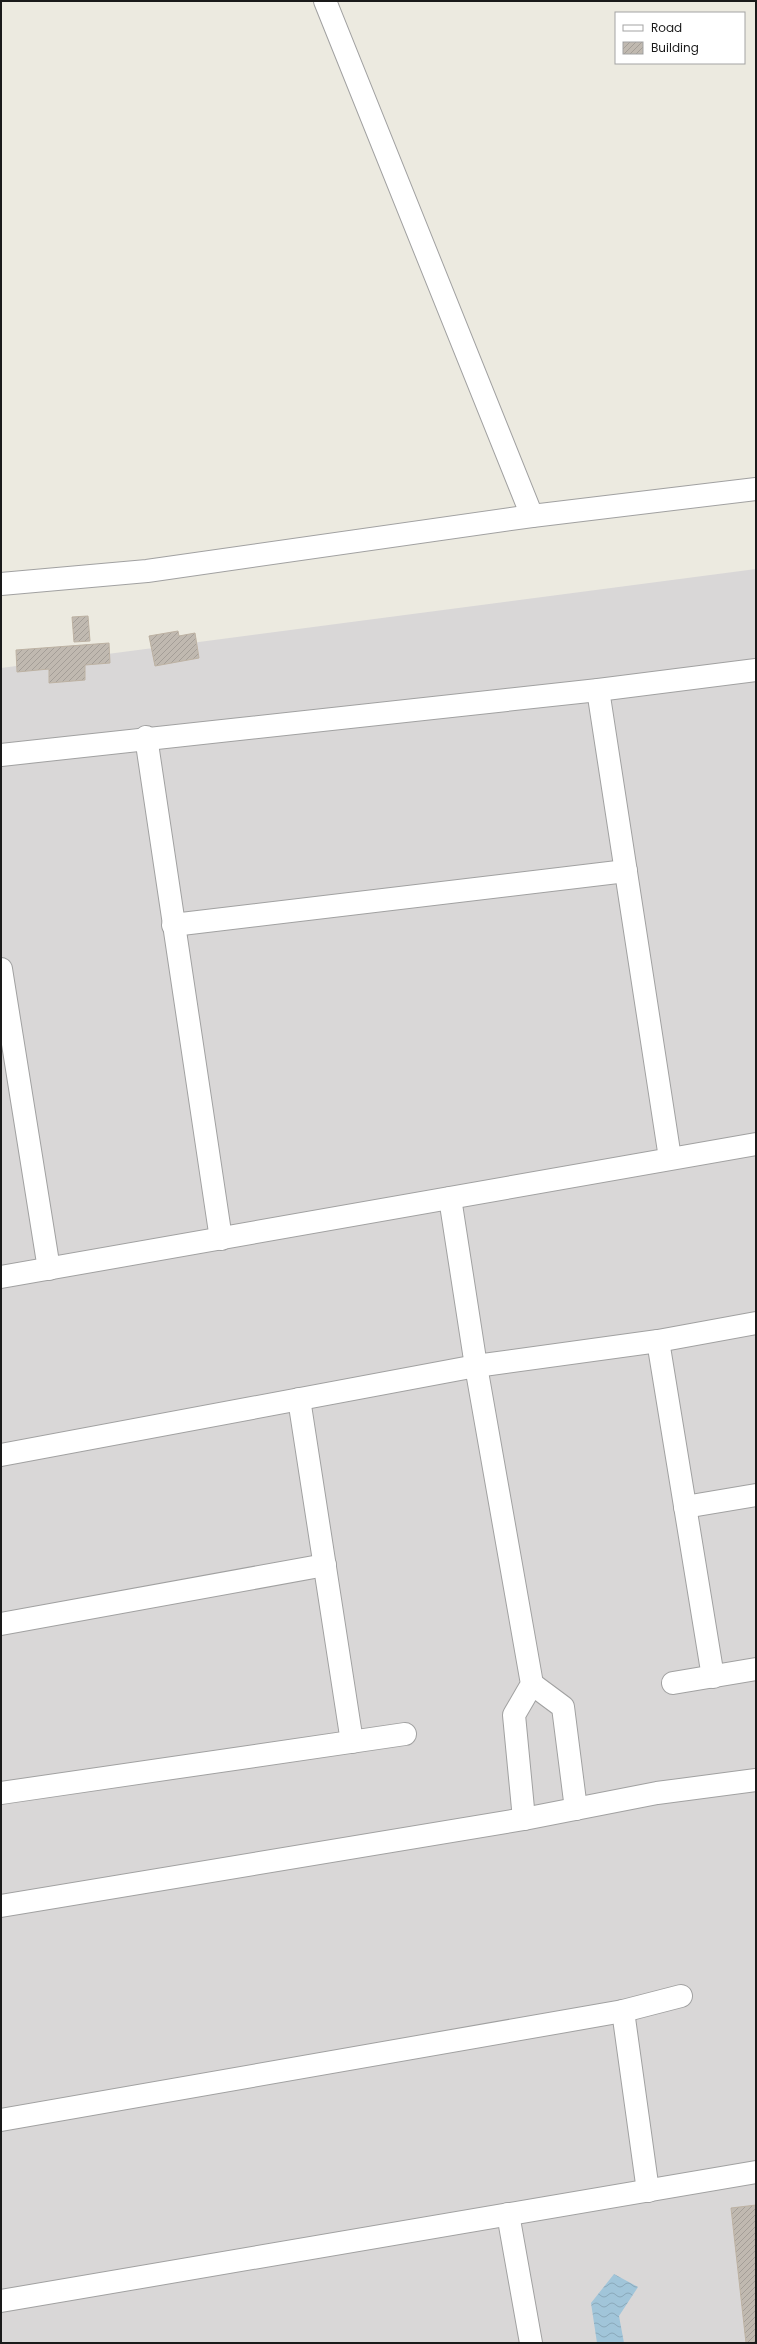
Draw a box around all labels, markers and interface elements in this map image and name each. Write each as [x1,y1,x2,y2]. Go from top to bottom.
legend [615,12,745,64]
text: Road [651,19,682,36]
text: Building [651,39,699,56]

